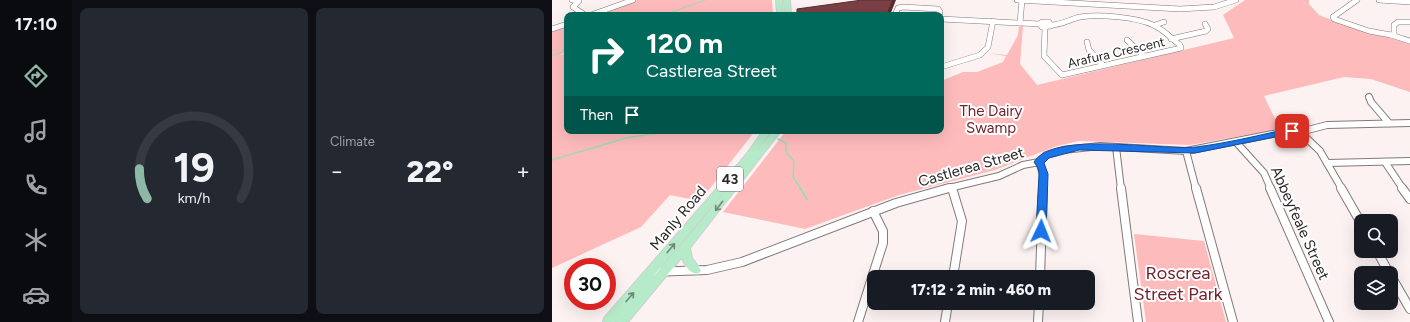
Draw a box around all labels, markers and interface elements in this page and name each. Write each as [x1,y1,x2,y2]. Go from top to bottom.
text: 17:10 [15,13,57,35]
text: 120 m [646,26,723,60]
icon: right [580,28,632,80]
street label: Arafura Crescent [1066,34,1166,71]
text: Castlerea Street [646,60,777,82]
icon: directions [22,62,50,90]
park label: The Dairy Swamp [960,102,1023,137]
icon: arrive [621,104,643,126]
text: Then [580,106,613,124]
pin [1275,114,1309,148]
icon: music [22,117,50,145]
icon: arrive [1281,120,1303,142]
text: Climate [330,134,375,149]
text: 19 [173,142,215,192]
street label: Castlerea Street [916,143,1026,191]
text: 22° [407,153,453,190]
text: − [330,158,344,185]
text: + [516,158,530,185]
street label: Abbeyfeale Street [1267,164,1333,283]
road number: 43 [717,167,743,191]
icon: phone [22,171,50,199]
street label: Manly Road [646,182,710,254]
text: km/h [178,189,210,207]
one-way arrow [714,201,723,212]
position arrow [1020,210,1062,252]
map controls [1354,214,1398,310]
button: search [1354,214,1398,258]
icon: climate [22,226,50,254]
one-way arrow [667,243,676,254]
speed limit sign: 30 [564,258,616,310]
park label: Roscrea Street Park [1133,262,1223,305]
button: layers [1354,266,1398,310]
icon: car [22,281,50,309]
text: 17:12 · 2 min · 460 m [911,281,1051,299]
one-way arrow [625,292,635,302]

